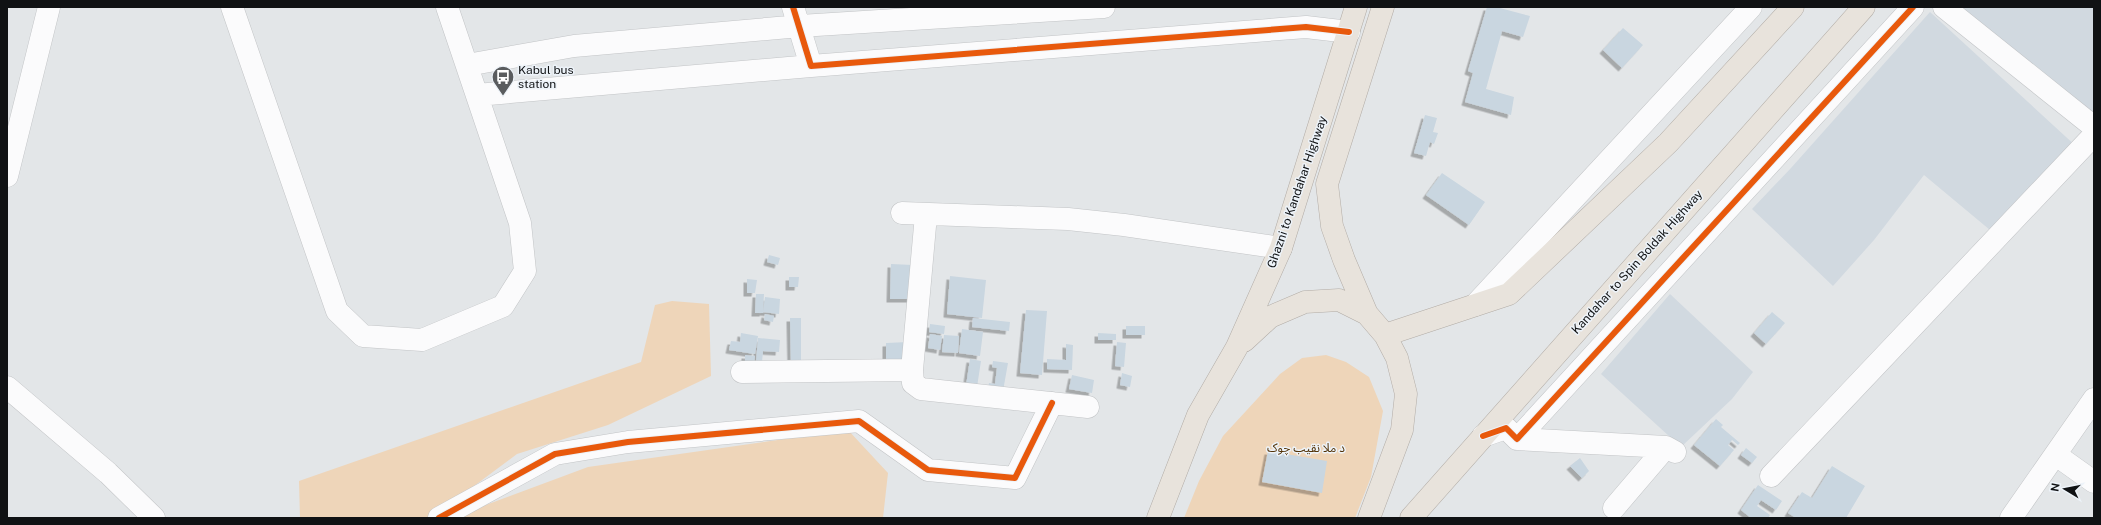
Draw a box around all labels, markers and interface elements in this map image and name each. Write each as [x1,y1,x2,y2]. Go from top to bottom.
place label: Kabul bus station [518,63,574,91]
bus stop icon: Kabul bus station [490,64,516,97]
street label: Ghazni to Kandahar Highway [1264,114,1330,270]
street label: Kandahar to Spin Boldak Highway [1569,187,1706,337]
park label: د ملا نقيب چوک [1267,441,1345,456]
north arrow [2045,469,2085,509]
text: N [2048,482,2062,493]

